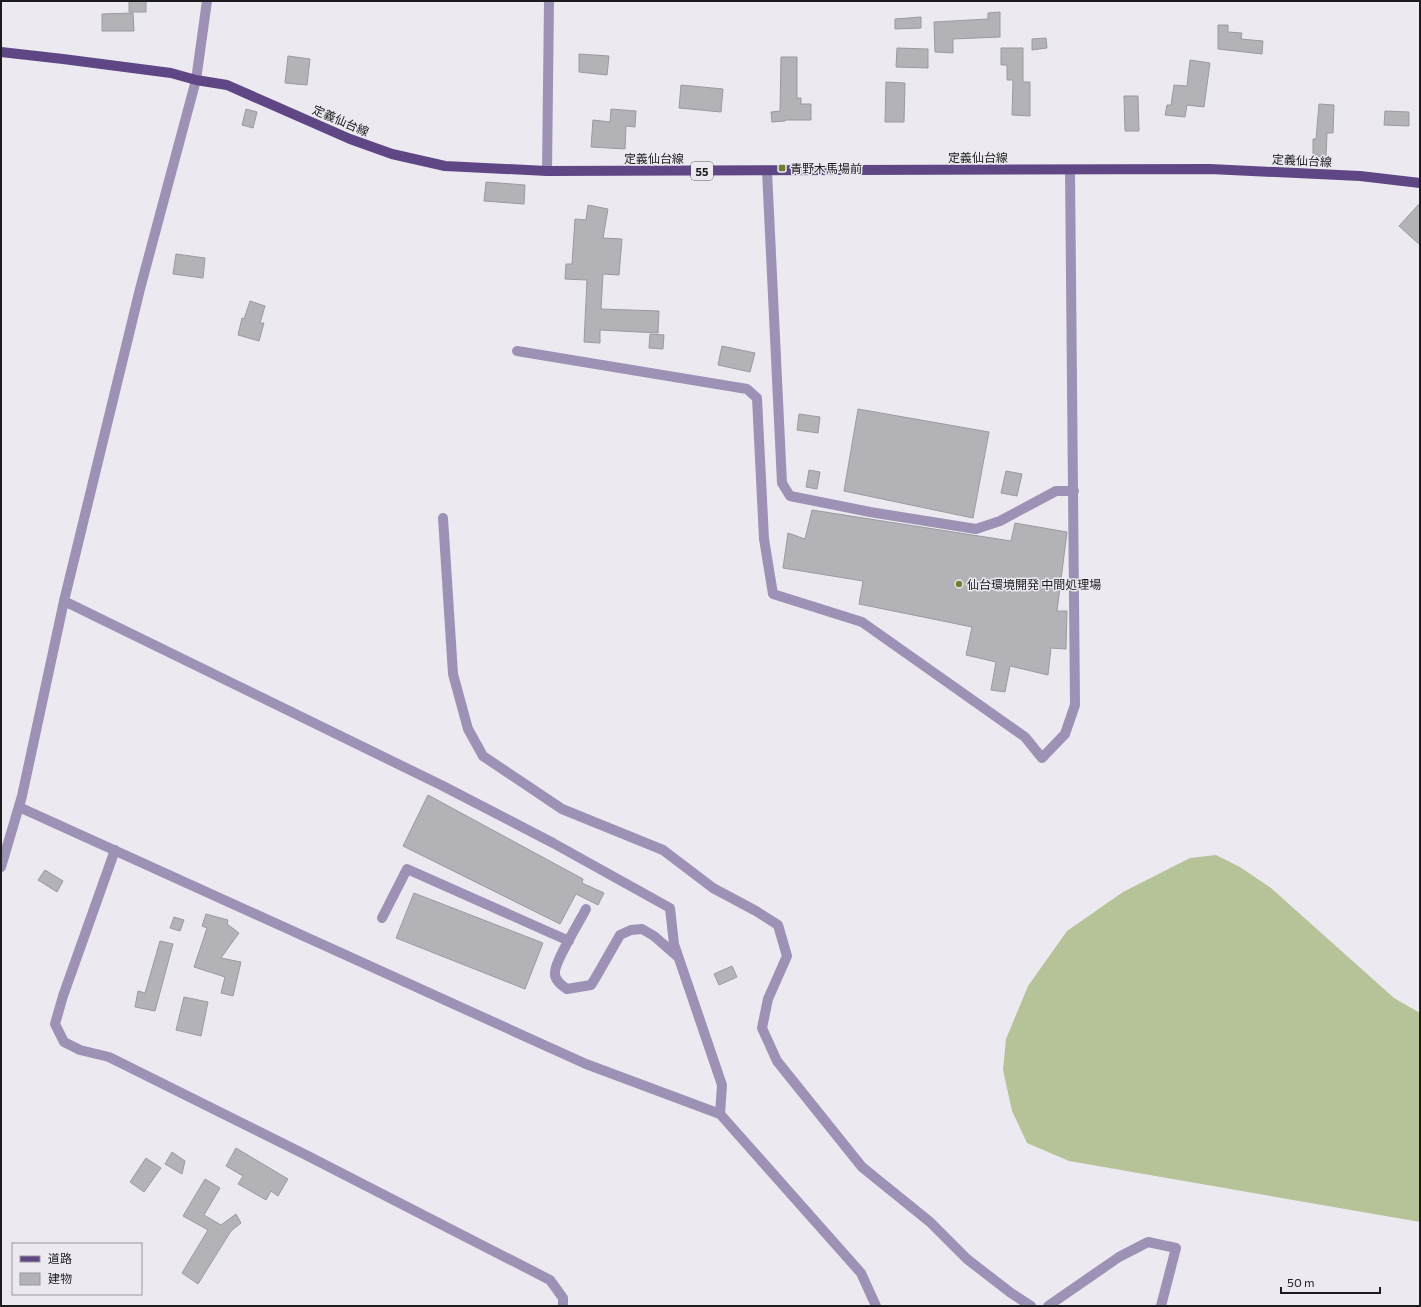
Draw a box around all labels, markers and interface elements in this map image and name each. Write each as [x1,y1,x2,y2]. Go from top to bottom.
street label: 定義仙台線 [311,102,371,138]
street label: 定義仙台線 [948,150,1008,164]
street label: 定義仙台線 [624,151,684,165]
street label: 定義仙台線 [1272,151,1332,169]
place label: 青野木馬場前 [790,161,862,175]
road number: 55 [691,162,713,180]
marker: 青野木馬場前 [777,163,787,173]
place label: 仙台環境開発 中間処理場 [967,577,1101,591]
marker: 仙台環境開発 中間処理場 [954,579,964,589]
legend [12,1243,142,1295]
text: 道路 [48,1251,72,1265]
scale bar [1281,1269,1380,1295]
text: 建物 [48,1271,72,1285]
text: 50 m [1287,1275,1315,1289]

